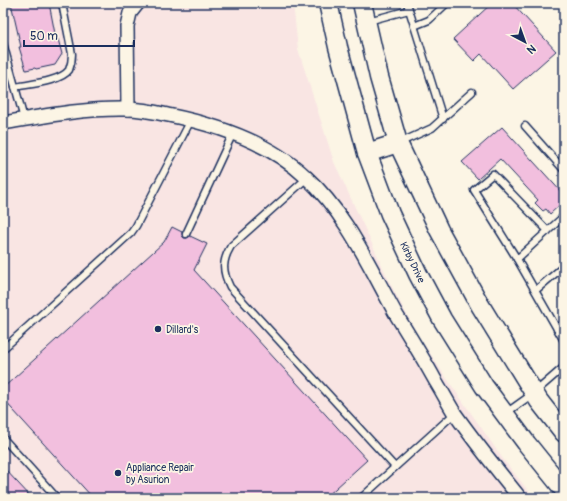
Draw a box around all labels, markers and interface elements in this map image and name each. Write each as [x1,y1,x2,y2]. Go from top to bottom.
scale bar [24,22,134,48]
north arrow [505,22,545,62]
text: 50 m [30,29,58,44]
text: N [524,42,538,57]
street label: Kirby Drive [397,240,427,285]
marker: Dillard's [153,324,163,334]
place label: Dillard's [166,324,199,336]
place label: Appliance Repair by Asurion [126,462,194,486]
marker: Appliance Repair by Asurion [113,468,123,478]

